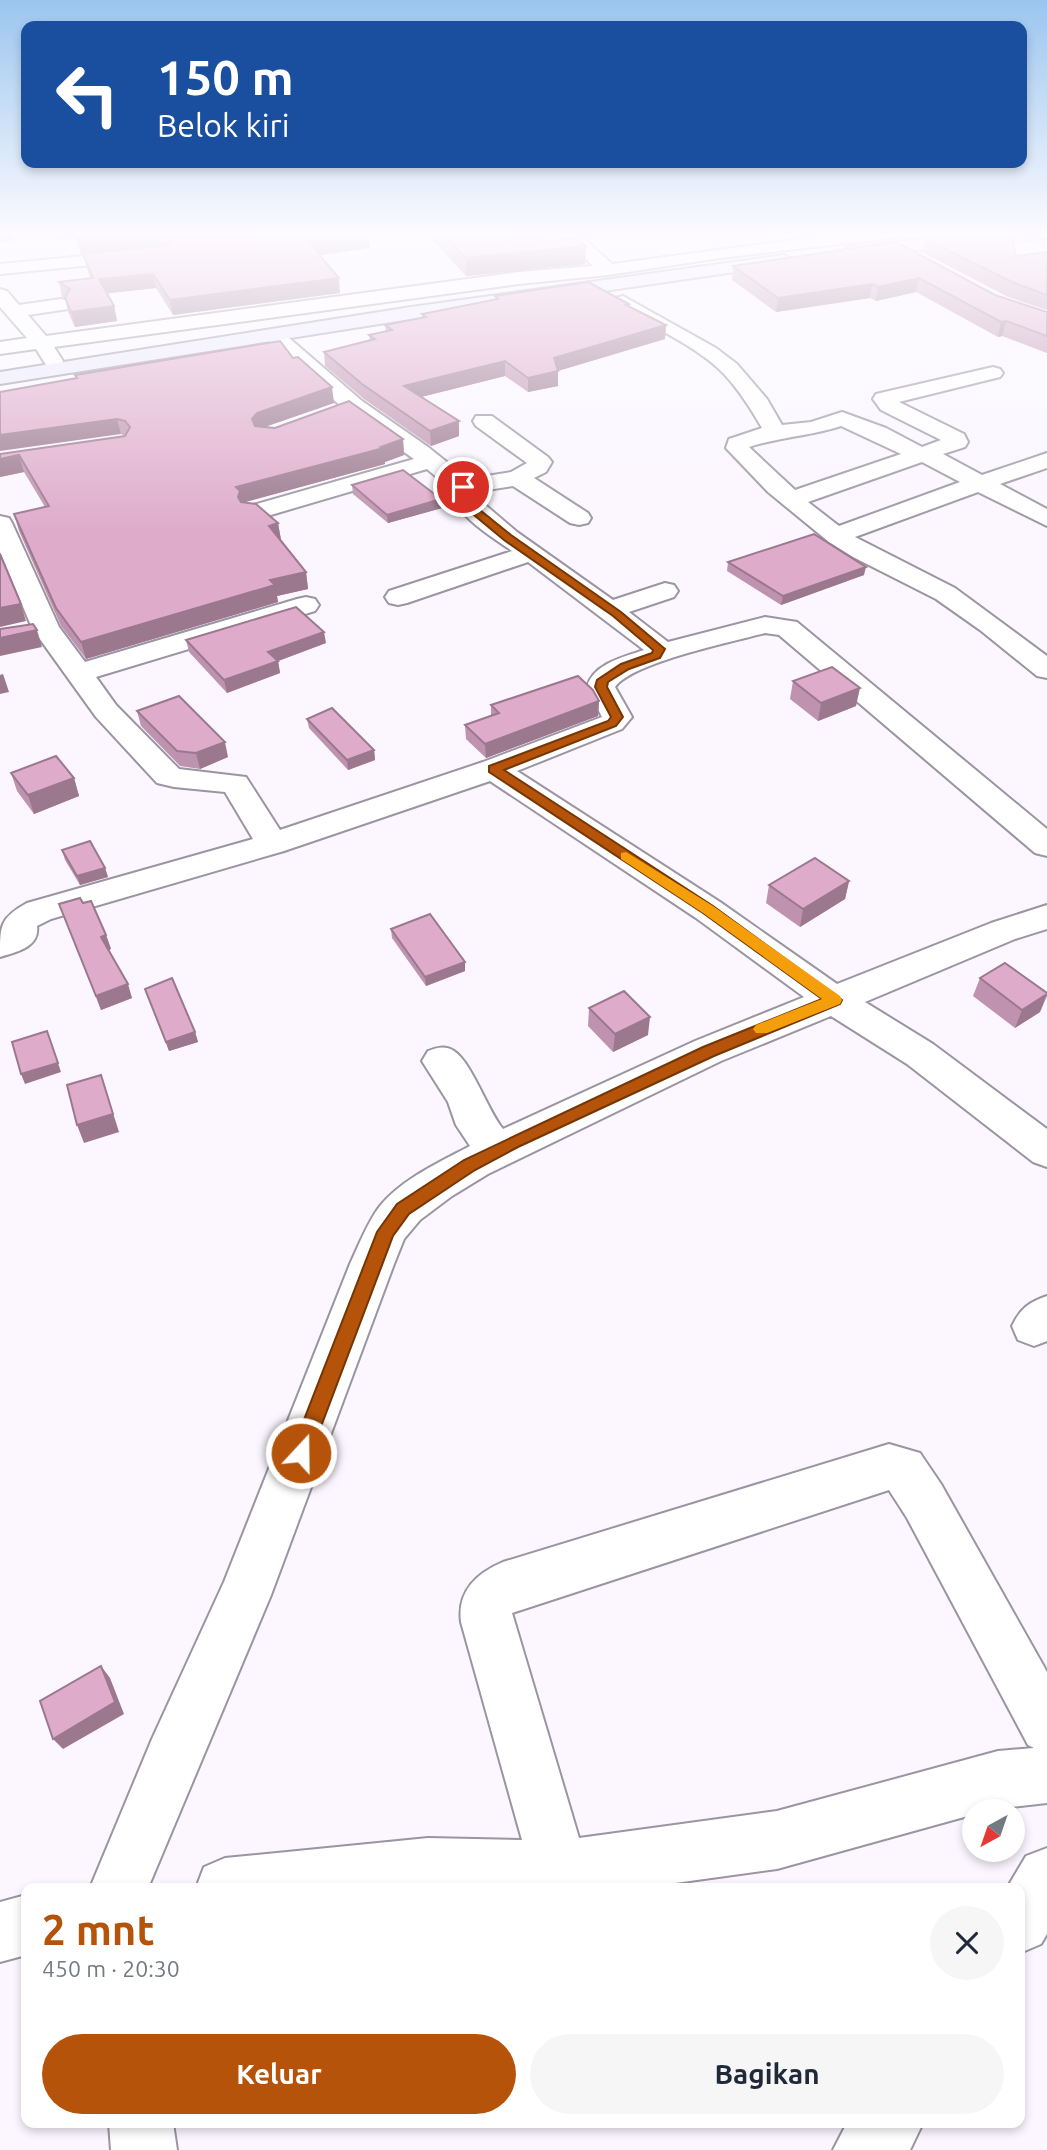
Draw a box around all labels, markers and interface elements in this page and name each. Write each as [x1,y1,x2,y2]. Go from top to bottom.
icon: left [42,49,133,140]
text: 150 m [157,49,294,104]
text: Belok kiri [157,107,289,143]
pin [433,457,493,517]
icon: arrive [444,468,482,506]
position arrow [264,1416,338,1490]
north arrow [962,1799,1026,1862]
map controls [962,1799,1025,1862]
text: 2 mnt [42,1906,155,1953]
button: close [930,1906,1004,1980]
text: 450 m · 20:30 [42,1956,180,1981]
button: Keluar [42,2034,516,2114]
button: Bagikan [530,2034,1004,2114]

